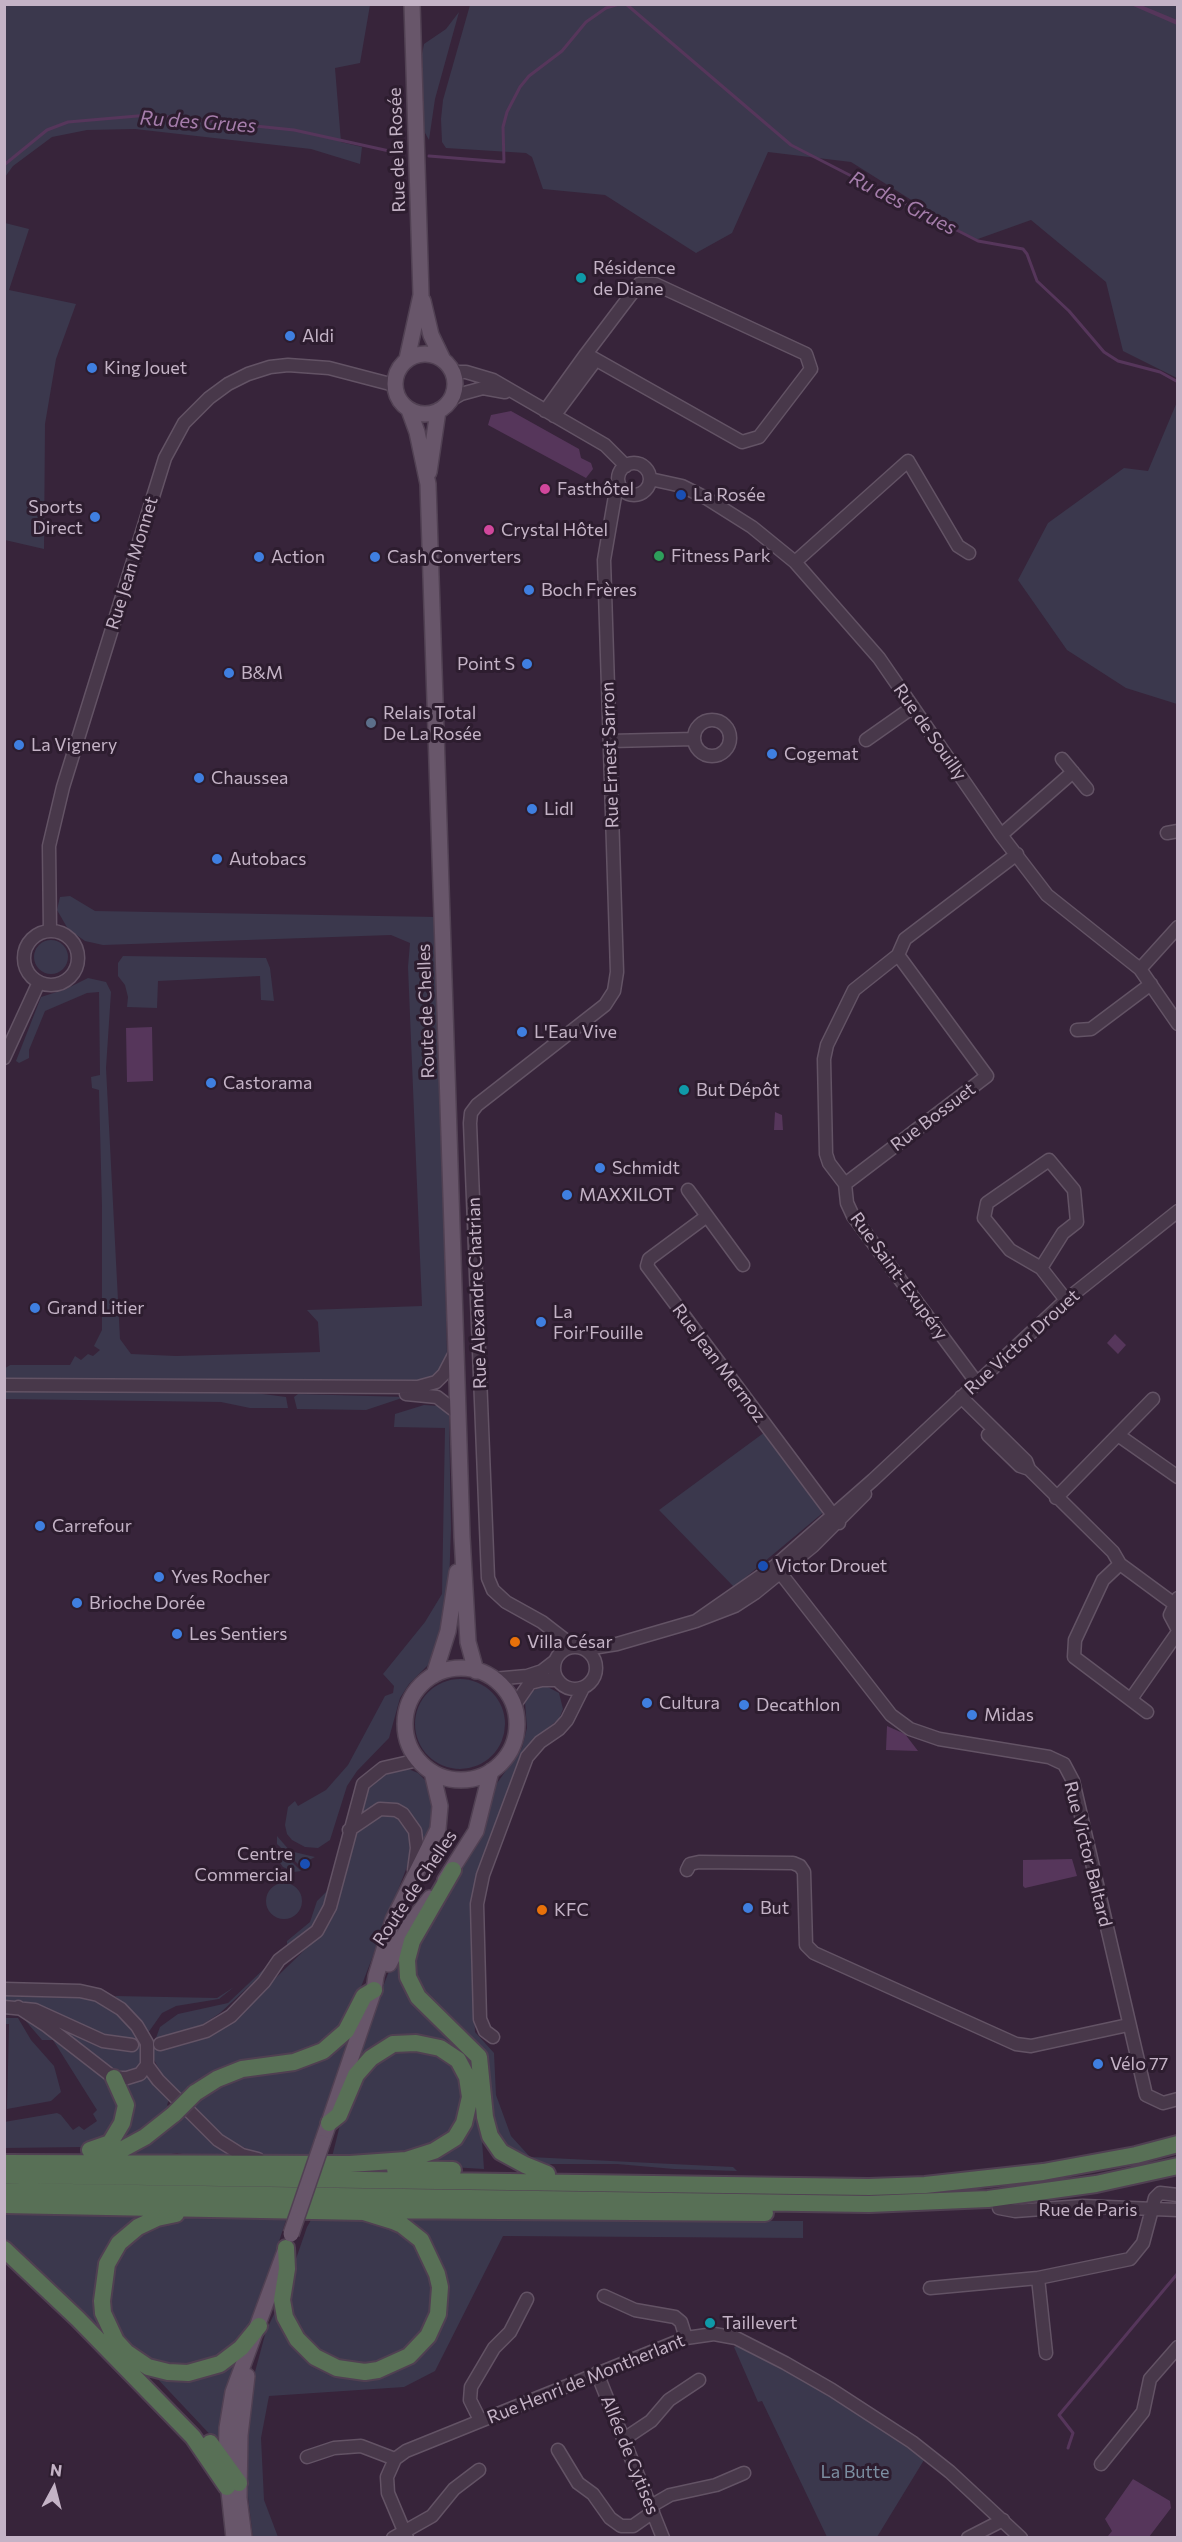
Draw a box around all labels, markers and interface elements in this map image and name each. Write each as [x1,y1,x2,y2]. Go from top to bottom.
street label: Rue de la Rosée [384,87,410,213]
water label: Ru des Grues [139,106,257,138]
water label: Ru des Grues [846,166,960,240]
place label: Résidence de Diane [593,257,675,300]
marker: Résidence de Diane [574,271,588,285]
place label: Aldi [302,325,334,347]
marker: Aldi [283,329,297,343]
place label: King Jouet [104,357,187,379]
marker: King Jouet [85,361,99,375]
place label: Fasthôtel [557,478,634,500]
marker: Fasthôtel [538,482,552,496]
place label: La Rosée [693,484,765,506]
marker: La Rosée [674,488,688,502]
street label: Rue Jean Monnet [101,494,163,632]
place label: Sports Direct [28,496,83,538]
marker: Sports Direct [88,510,102,524]
place label: Crystal Hôtel [501,519,608,541]
marker: Crystal Hôtel [482,523,496,537]
place label: Fitness Park [671,545,771,567]
place label: Action [271,546,325,568]
place label: Cash Converters [387,546,521,568]
marker: Fitness Park [652,549,666,563]
marker: Action [252,550,266,564]
marker: Cash Converters [368,550,382,564]
place label: Boch Frères [541,579,637,601]
marker: Boch Frères [522,583,536,597]
place label: Point S [457,653,515,675]
marker: Point S [520,657,534,671]
place label: B&M [241,662,283,684]
marker: B&M [222,666,236,680]
street label: Rue de Souilly [889,680,971,784]
street label: Rue Ernest Sarron [597,681,623,829]
place label: Relais Total De La Rosée [383,702,482,744]
marker: Relais Total De La Rosée [364,716,378,730]
place label: La Vignery [31,734,117,756]
marker: La Vignery [12,738,26,752]
place label: Cogemat [784,743,859,765]
marker: Cogemat [765,747,779,761]
place label: Chaussea [211,767,288,789]
marker: Chaussea [192,771,206,785]
place label: Lidl [544,798,574,820]
marker: Lidl [525,802,539,816]
place label: Autobacs [229,848,306,870]
marker: Autobacs [210,852,224,866]
street label: Route de Chelles [413,943,439,1079]
place label: L'Eau Vive [534,1021,617,1043]
marker: L'Eau Vive [515,1025,529,1039]
place label: Castorama [223,1072,312,1094]
marker: Castorama [204,1076,218,1090]
street label: Rue Bossuet [886,1078,980,1156]
place label: But Dépôt [696,1079,780,1101]
marker: But Dépôt [677,1083,691,1097]
place label: Schmidt [612,1157,680,1179]
marker: Schmidt [593,1161,607,1175]
place label: MAXXILOT [579,1184,674,1206]
marker: MAXXILOT [560,1188,574,1202]
street label: Rue Alexandre Chatrian [463,1197,491,1389]
street label: Rue Saint-Exupéry [846,1208,952,1344]
street label: Rue Victor Drouet [960,1285,1084,1399]
place label: Grand Litier [47,1297,144,1319]
street label: Rue Jean Mermoz [668,1300,770,1426]
marker: Grand Litier [28,1301,42,1315]
place label: La Foir'Fouille [553,1301,643,1344]
marker: La Foir'Fouille [534,1315,548,1329]
place label: Carrefour [52,1515,132,1537]
marker: Carrefour [33,1519,47,1533]
place label: Victor Drouet [775,1555,887,1577]
marker: Victor Drouet [756,1559,770,1573]
place label: Yves Rocher [171,1566,270,1588]
marker: Yves Rocher [152,1570,166,1584]
place label: Brioche Dorée [89,1592,205,1614]
marker: Brioche Dorée [70,1596,84,1610]
place label: Les Sentiers [189,1623,287,1645]
marker: Les Sentiers [170,1627,184,1641]
place label: Villa César [527,1631,613,1653]
marker: Villa César [508,1635,522,1649]
place label: Cultura [659,1692,720,1714]
place label: Decathlon [756,1694,840,1716]
marker: Cultura [640,1696,654,1710]
marker: Decathlon [737,1698,751,1712]
place label: Midas [984,1704,1034,1726]
marker: Midas [965,1708,979,1722]
street label: Rue Victor Baltard [1059,1779,1117,1929]
street label: Route de Chelles [368,1826,462,1950]
place label: Centre Commercial [195,1843,293,1886]
marker: Centre Commercial [298,1857,312,1871]
place label: But [760,1897,789,1919]
place label: KFC [554,1899,589,1921]
marker: But [741,1901,755,1915]
marker: KFC [535,1903,549,1917]
place label: Vélo 77 [1110,2053,1168,2075]
marker: Vélo 77 [1091,2057,1105,2071]
street label: Rue de Paris [1038,2199,1138,2221]
place label: Taillevert [722,2312,797,2334]
marker: Taillevert [703,2316,717,2330]
street label: Rue Henri de Montherlant [484,2329,688,2429]
street label: Allée de Cytises [596,2392,664,2518]
north arrow [24,2458,84,2518]
text: N [49,2459,63,2480]
park label: La Butte [821,2461,889,2483]

